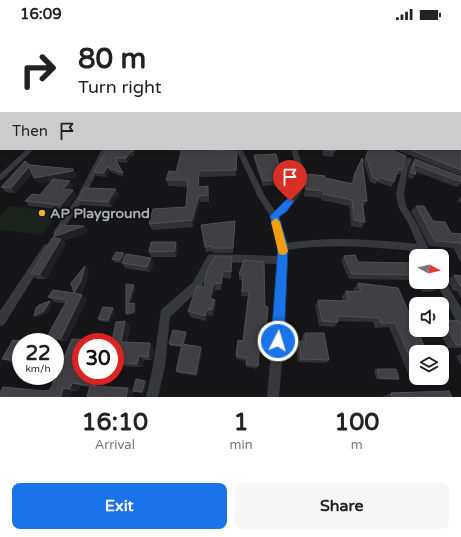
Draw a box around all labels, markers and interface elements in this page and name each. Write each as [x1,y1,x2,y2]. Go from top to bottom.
text: 16:09 [20,5,62,23]
text: 80 m [78,42,146,76]
icon: right [12,44,64,96]
text: Turn right [78,76,162,98]
icon: arrive [56,120,78,142]
text: Then [12,122,48,140]
pin [273,160,307,201]
icon: arrive [279,166,301,188]
place label: AP Playground [50,205,150,222]
marker: AP Playground [37,208,47,218]
north arrow [409,249,449,289]
map controls [409,249,449,385]
button: sound [409,297,449,337]
position arrow [257,320,299,362]
speed limit sign: 30 [72,333,124,385]
text: 22 [25,342,51,366]
button: layers [409,345,449,385]
text: km/h [25,363,51,375]
text: 16:10 [82,408,148,437]
text: 1 [234,408,249,437]
text: 100 [334,408,379,437]
text: Arrival [95,437,135,453]
text: min [230,437,253,453]
text: m [351,437,363,453]
button: Exit [12,483,227,529]
button: Share [235,483,449,529]

